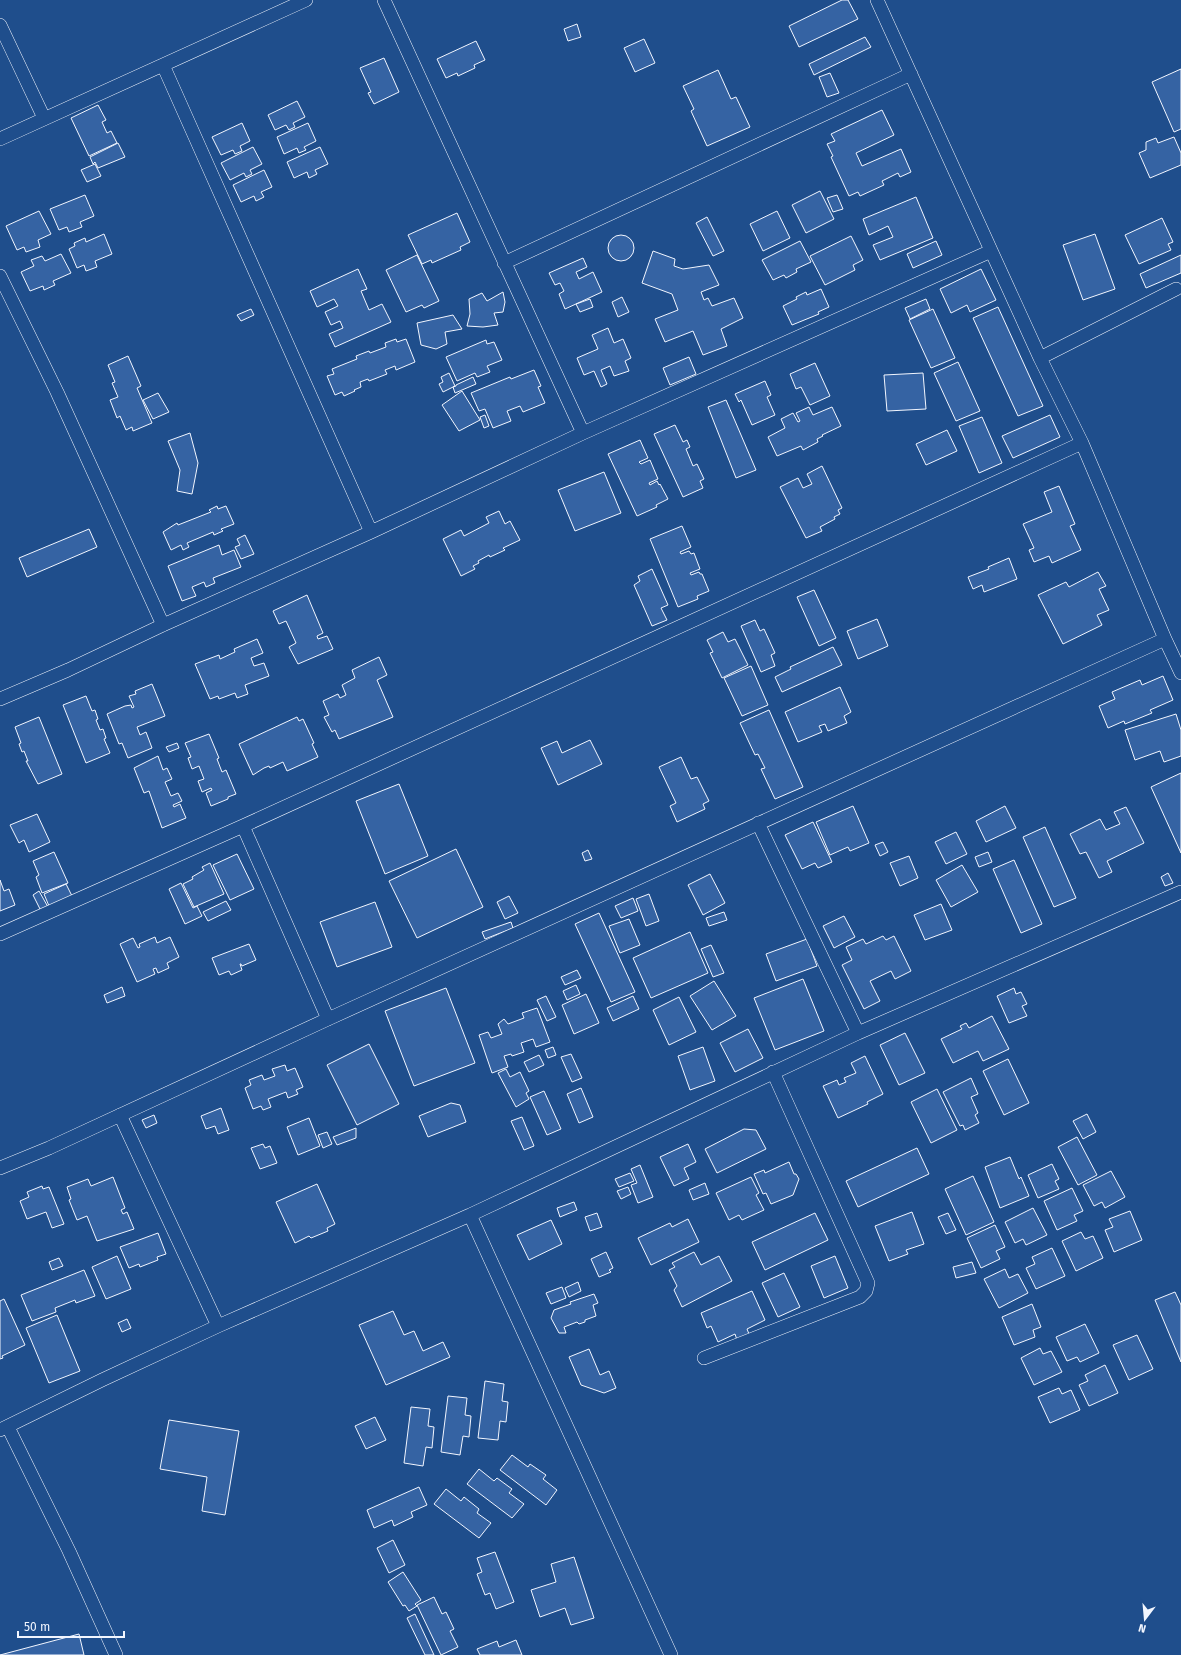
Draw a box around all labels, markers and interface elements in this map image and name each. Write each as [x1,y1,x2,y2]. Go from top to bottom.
north arrow [1125,1599,1165,1639]
scale bar [18,1613,124,1639]
text: 50 m [24,1620,50,1634]
text: N [1137,1621,1148,1635]

